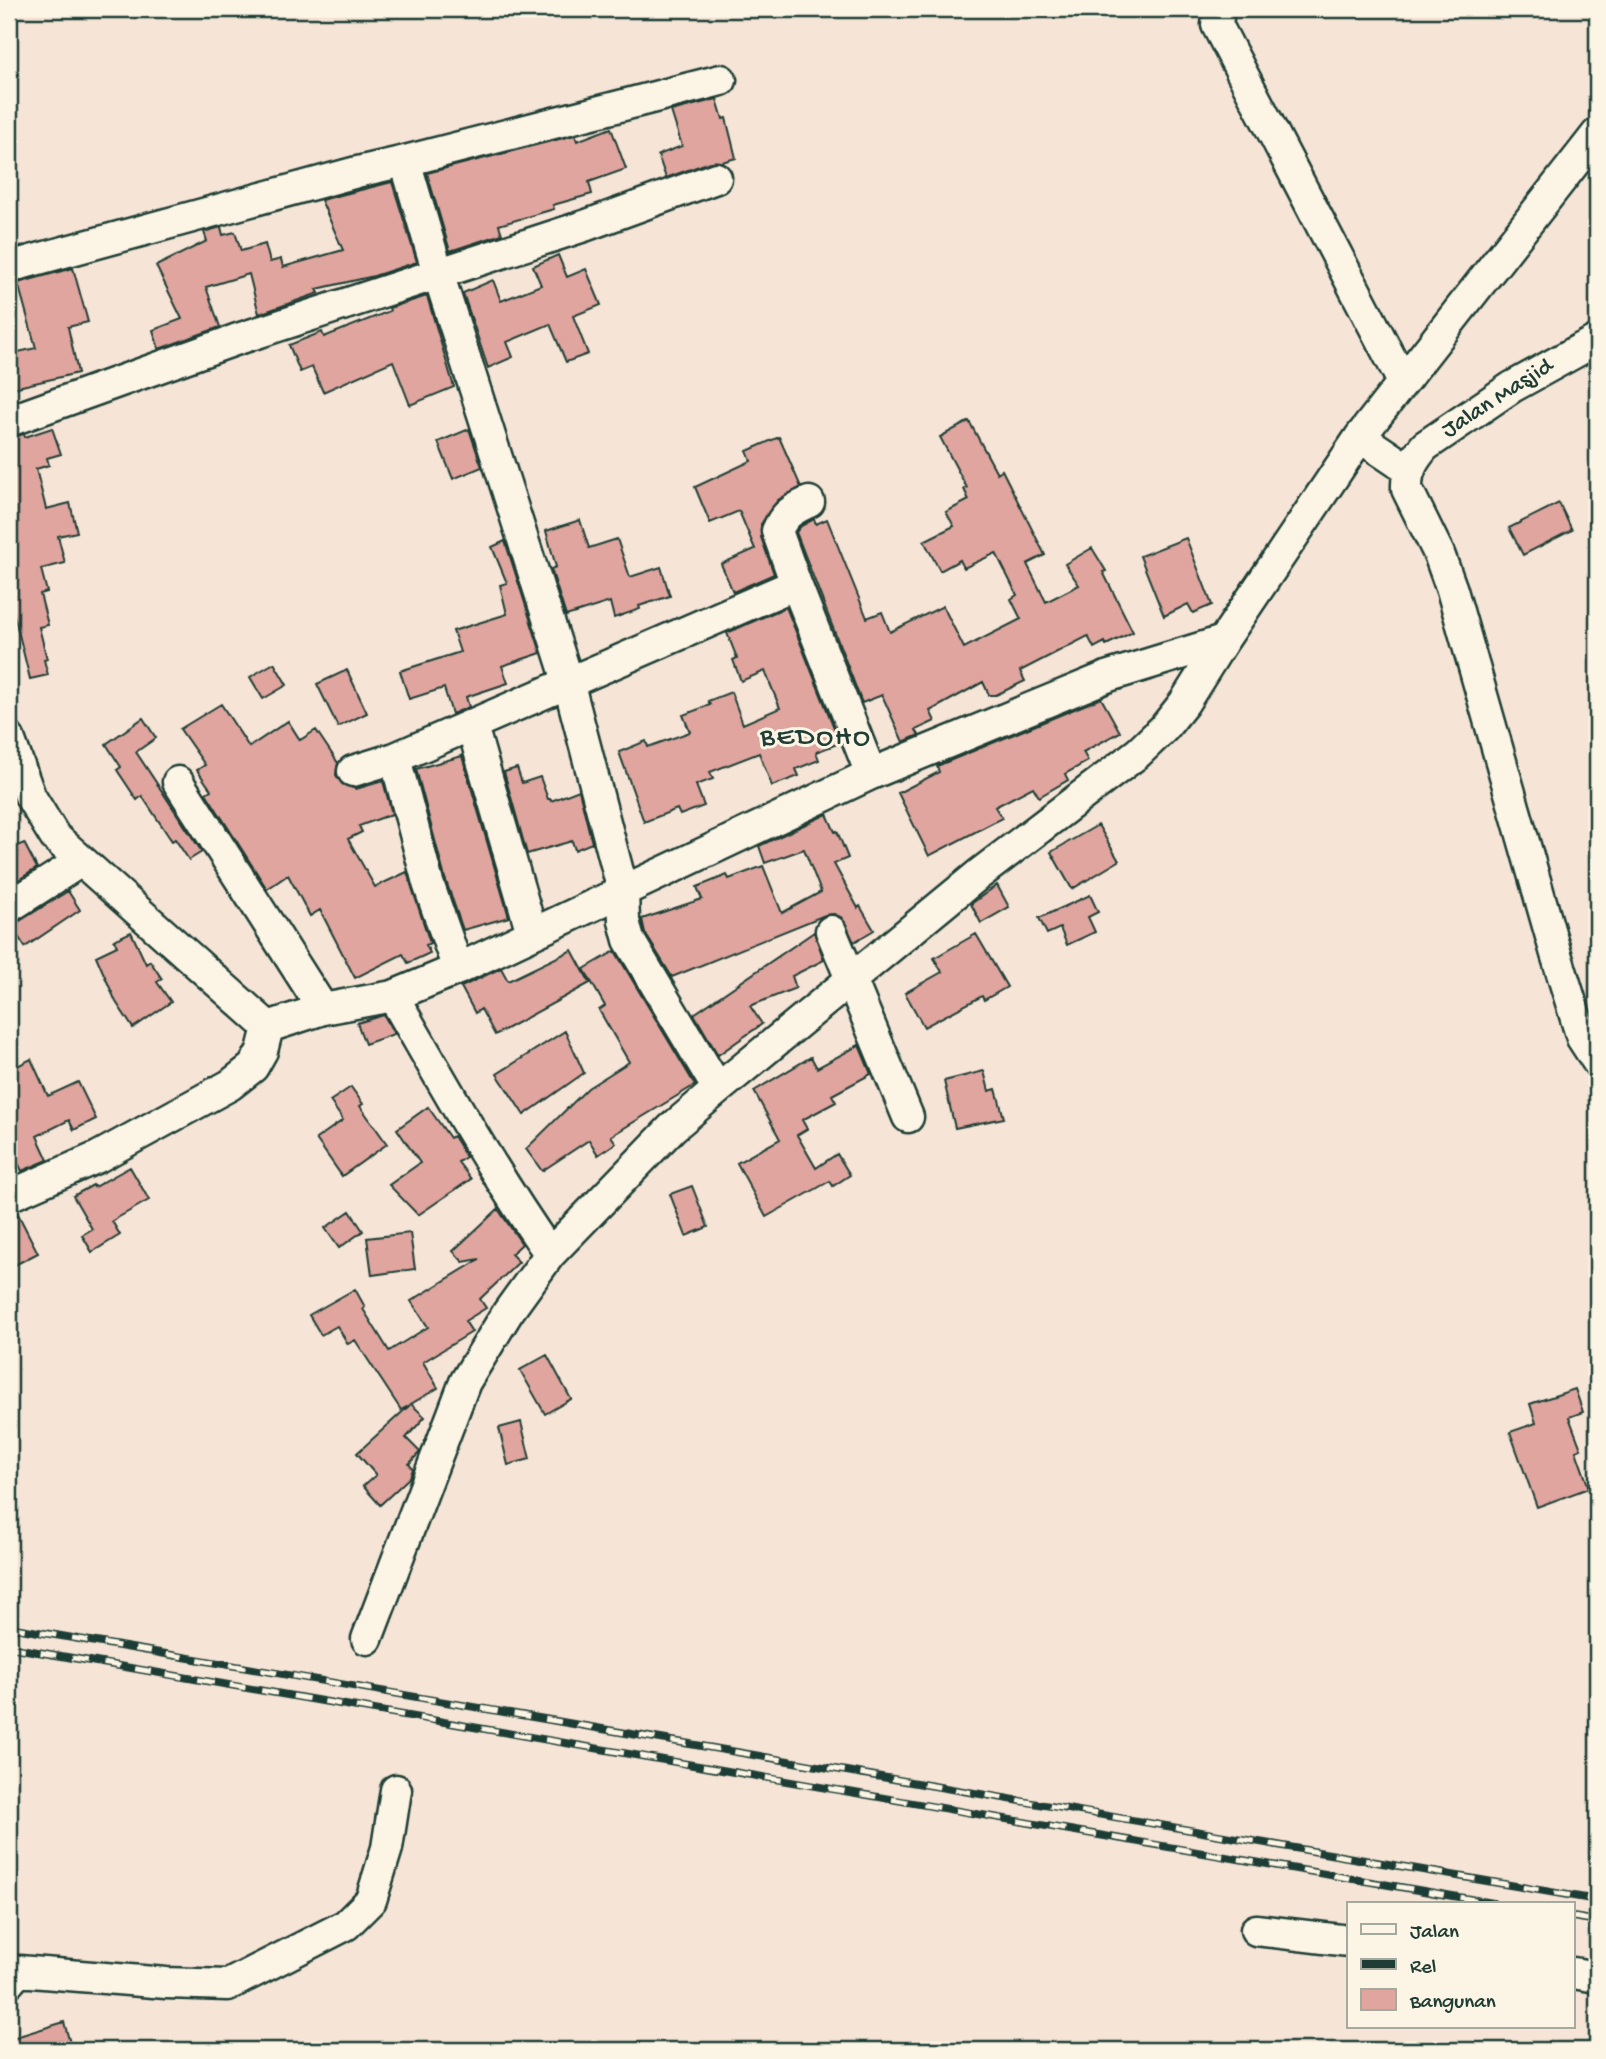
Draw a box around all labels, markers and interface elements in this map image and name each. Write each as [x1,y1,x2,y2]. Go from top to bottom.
street label: Jalan Masjid [1437,351,1561,446]
district label: BEDOHO [759,722,872,755]
legend [1347,1902,1574,2028]
text: Jalan [1410,1921,1459,1946]
text: Rel [1410,1956,1436,1981]
text: Bangunan [1409,1991,1496,2016]

